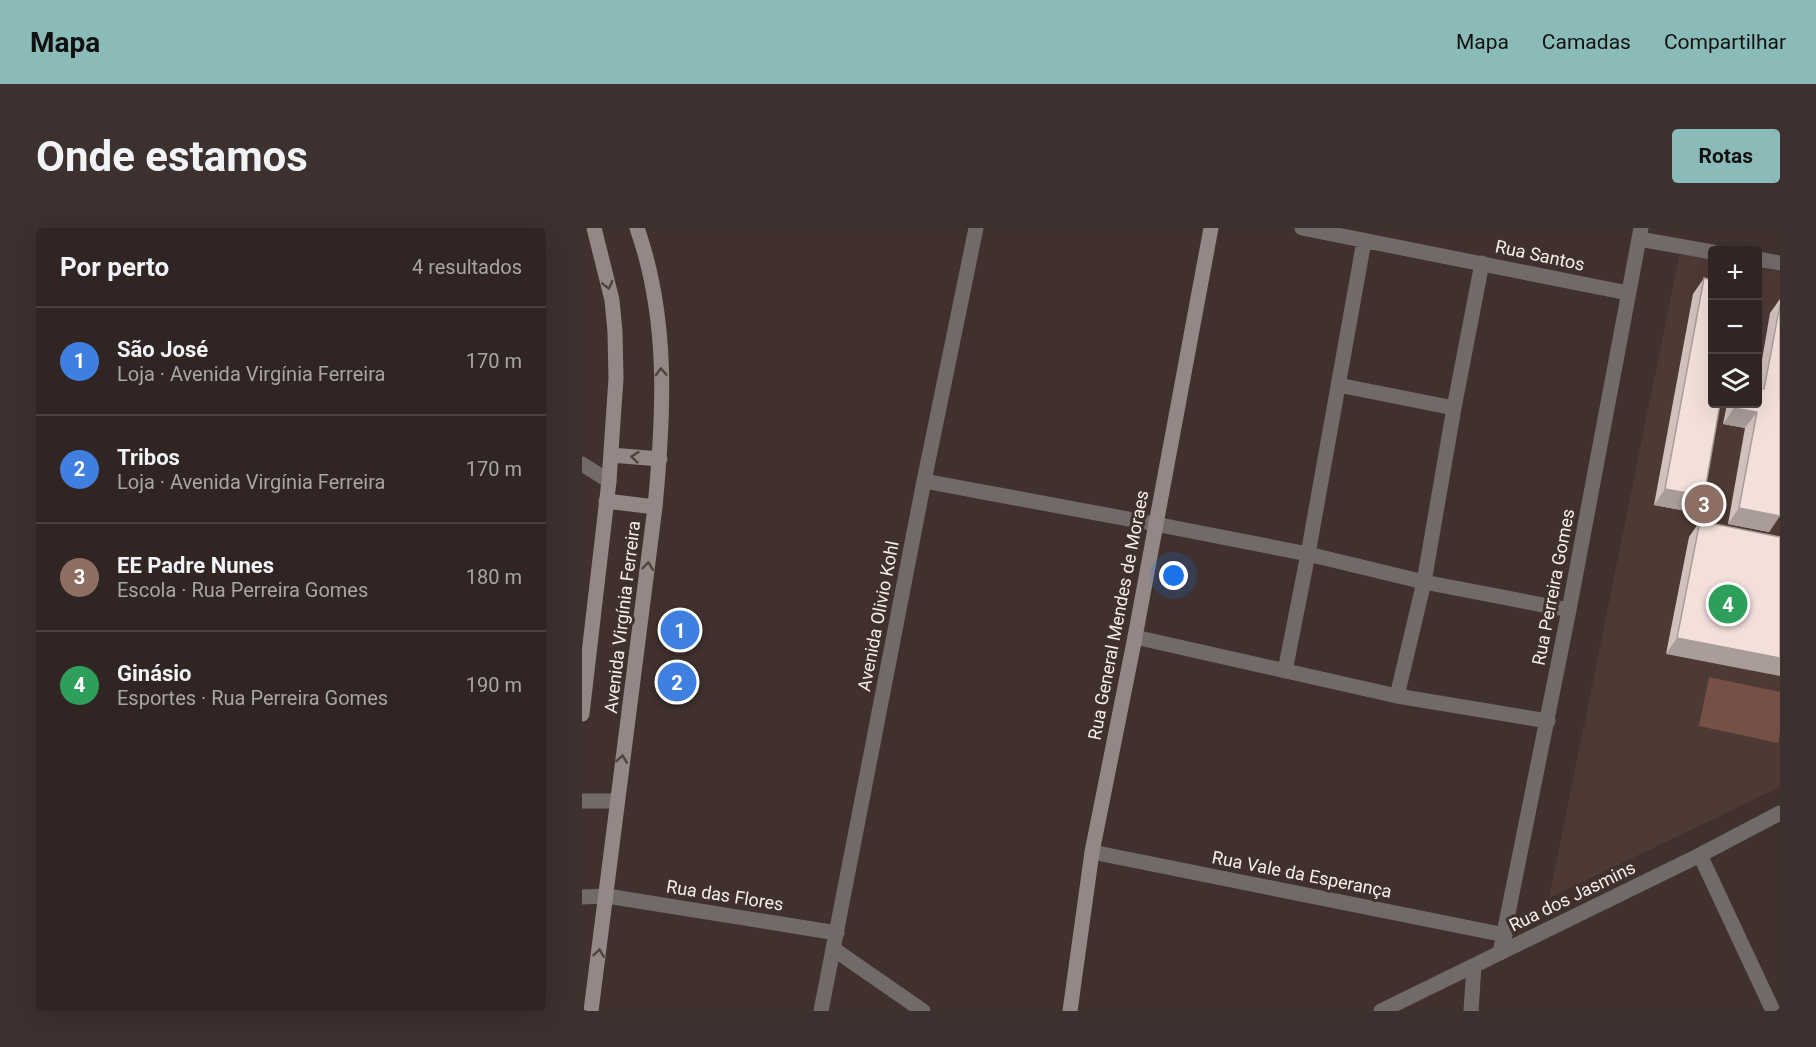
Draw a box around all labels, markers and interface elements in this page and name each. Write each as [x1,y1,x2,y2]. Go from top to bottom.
text: Mapa [30,26,100,59]
text: Mapa [1456,30,1509,54]
text: Camadas [1542,30,1631,54]
text: Compartilhar [1664,30,1786,54]
button: Rotas [1672,129,1780,183]
text: Onde estamos [36,132,308,181]
street label: Rua Santos [1493,235,1587,275]
map controls [1708,246,1762,408]
button: + [1708,246,1762,300]
text: Por perto [60,252,169,282]
text: 4 resultados [412,255,522,279]
one-way arrow [601,279,614,289]
button: − [1708,300,1762,354]
text: São José [117,337,208,362]
text: 1 [74,349,85,373]
text: 170 m [466,349,522,373]
button: layers [1708,354,1762,408]
text: Loja · Avenida Virgínia Ferreira [117,362,385,386]
one-way arrow [655,367,668,376]
text: Tribos [117,445,180,470]
one-way arrow [631,451,640,464]
text: 2 [74,457,85,481]
text: 170 m [466,457,522,481]
text: Loja · Avenida Virgínia Ferreira [117,470,385,494]
pin: 3 [1684,482,1724,526]
street label: Rua General Mendes de Moraes [1083,488,1153,742]
street label: Rua Perreira Gomes [1528,507,1578,667]
street label: Avenida Virgínia Ferreira [600,519,644,715]
street label: Avenida Olivio Kohl [853,539,903,693]
text: EE Padre Nunes [117,553,274,578]
your location [1159,561,1188,590]
one-way arrow [641,562,653,571]
text: 3 [74,565,85,589]
text: 180 m [466,565,522,589]
text: Escola · Rua Perreira Gomes [117,578,368,602]
pin: 4 [1708,582,1748,626]
pin: 1 [660,608,700,652]
pin: 2 [658,660,697,704]
text: Ginásio [117,661,191,686]
text: 4 [74,673,85,697]
text: 190 m [466,673,522,697]
text: Esportes · Rua Perreira Gomes [117,686,388,710]
one-way arrow [616,755,628,764]
street label: Rua Vale da Esperança [1210,846,1394,902]
street label: Rua dos Jasmins [1505,856,1639,936]
street label: Rua das Flores [665,875,785,915]
one-way arrow [592,948,604,958]

